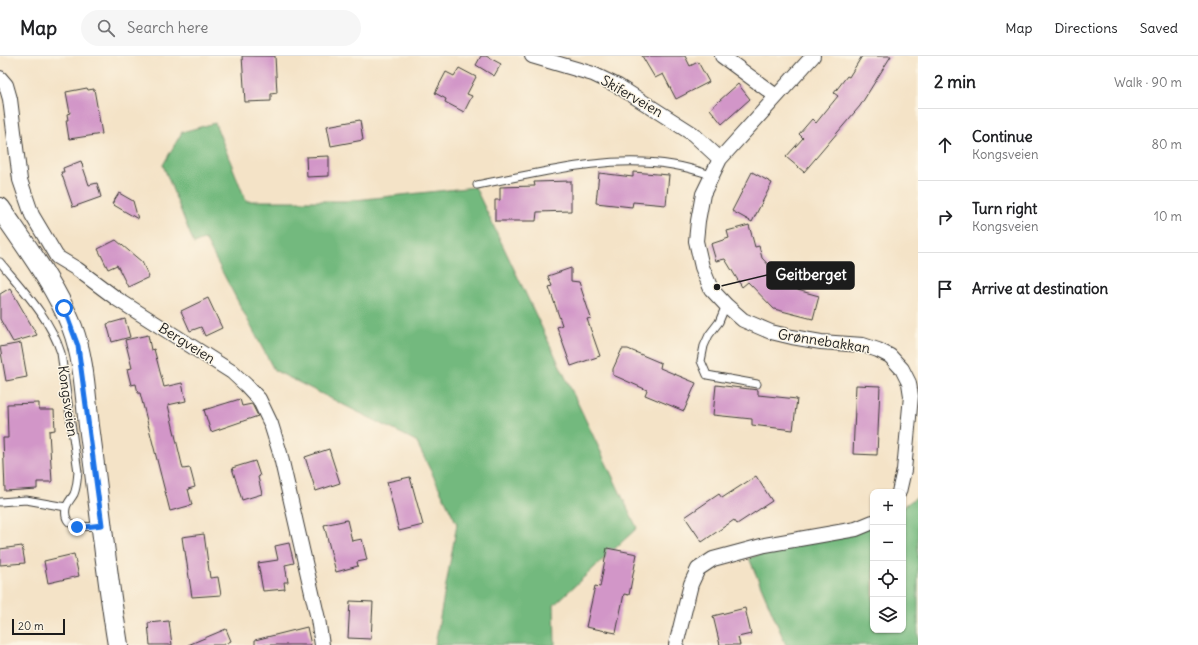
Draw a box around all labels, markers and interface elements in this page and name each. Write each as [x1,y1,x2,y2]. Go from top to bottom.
search box [81,10,361,46]
text: Map [20,16,57,40]
icon: search [95,17,117,39]
text: Search here [127,18,208,37]
text: Map [1005,19,1032,37]
text: Directions [1054,19,1118,37]
text: Saved [1140,19,1178,37]
street label: Skiferveien [598,71,666,121]
text: 2 min [934,71,976,93]
text: Walk · 90 m [1114,74,1182,91]
text: Continue [972,127,1033,146]
icon: ahead [934,134,956,156]
text: 80 m [1151,136,1182,153]
text: Kongsveien [972,146,1039,163]
text: Turn right [972,199,1037,218]
icon: right [934,206,956,228]
text: 10 m [1154,208,1182,225]
text: Kongsveien [972,218,1039,235]
callout: Geitberget [767,262,854,289]
text: Geitberget [775,265,848,285]
icon: arrive [934,278,956,300]
text: Arrive at destination [972,279,1108,298]
route start [55,299,73,317]
street label: Bergveien [155,319,219,367]
street label: Grønnebakkan [777,325,871,357]
street label: Kongsveien [54,364,82,438]
map controls [870,489,906,633]
button: + [870,489,906,525]
route end [68,518,86,536]
button: − [870,525,906,561]
button: locate [870,561,906,597]
button: layers [870,597,906,633]
scale bar [12,617,65,636]
text: 20 m [18,619,44,633]

